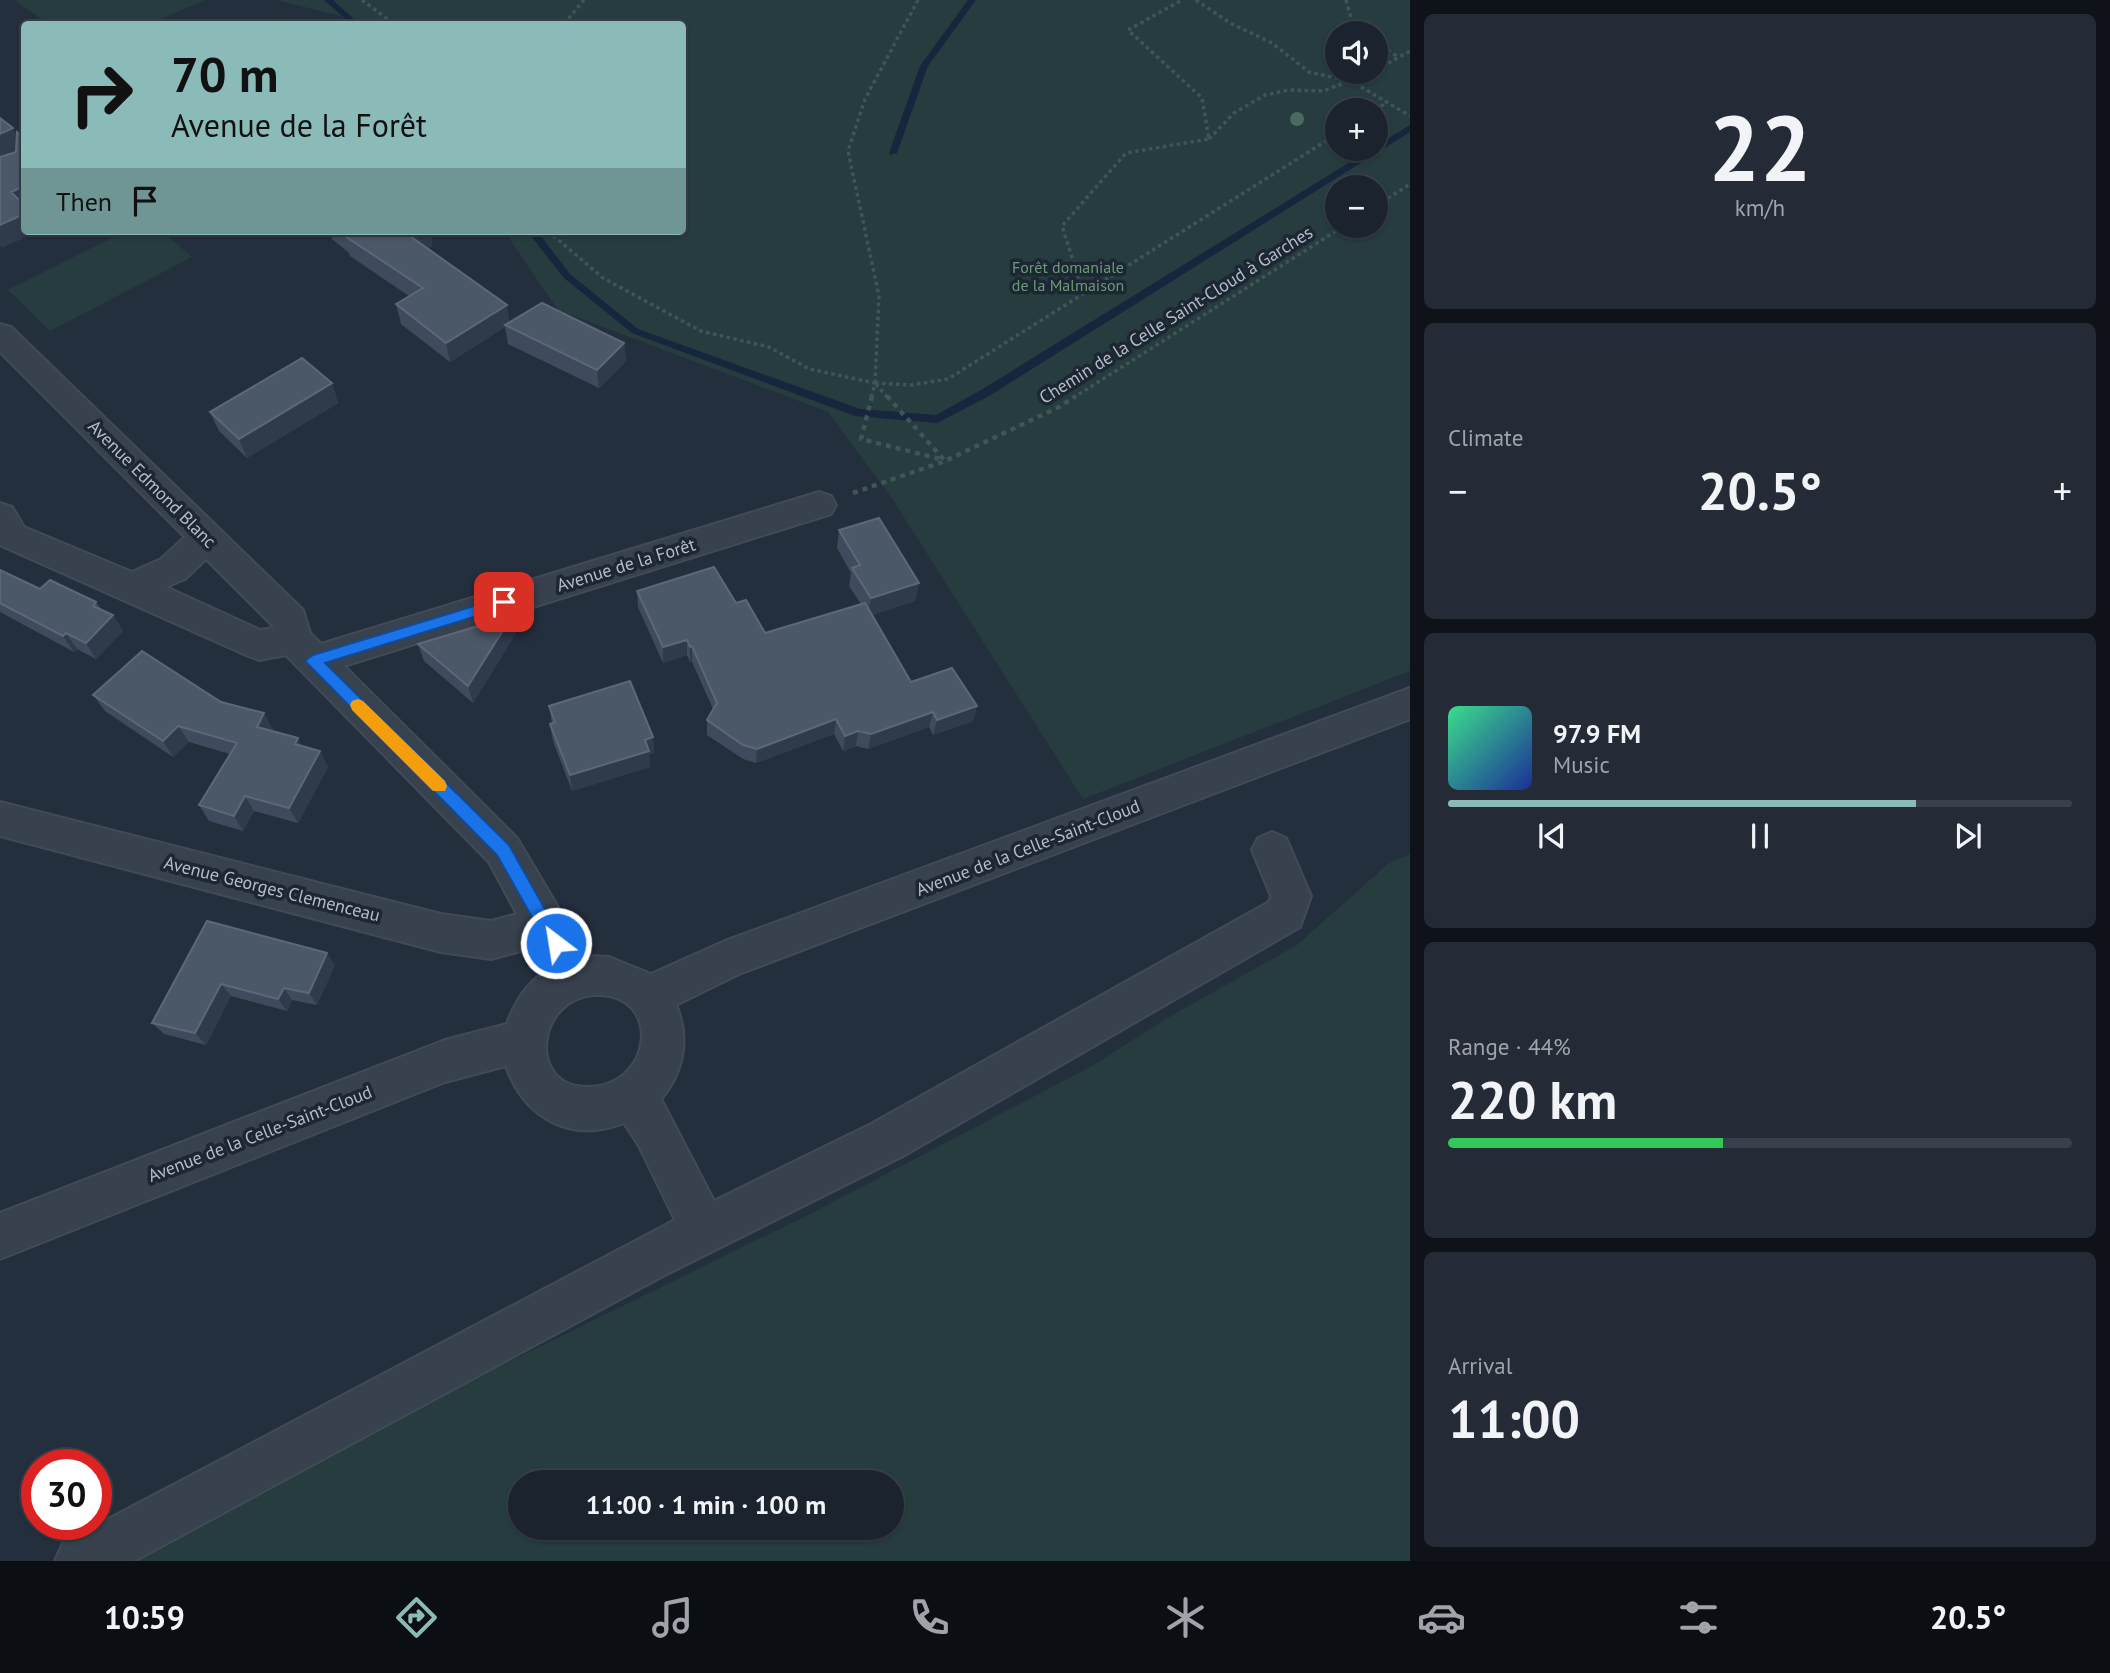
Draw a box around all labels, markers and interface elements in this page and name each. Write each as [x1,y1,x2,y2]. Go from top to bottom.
map controls [1325,21,1388,238]
button: sound [1325,21,1388,84]
text: 70 m [171,42,278,106]
icon: right [56,49,147,140]
text: 22 [1708,88,1812,206]
button: + [1325,98,1388,161]
text: Avenue de la Forêt [171,104,427,146]
button: − [1325,175,1388,238]
icon: arrive [126,182,164,220]
text: Then [56,185,112,218]
text: km/h [1735,193,1785,222]
street label: Chemin de la Celle Saint-Cloud à Garches [1035,220,1317,409]
park label: Forêt domaniale de la Malmaison [1012,257,1124,295]
street label: Avenue Edmond Blanc [84,415,221,552]
text: Climate [1448,423,1523,452]
text: 20.5° [1698,457,1822,524]
text: − [1448,466,1467,515]
text: + [2053,466,2072,515]
street label: Avenue de la Forêt [554,532,698,597]
pin [474,572,534,632]
icon: arrive [485,583,523,621]
text: 97.9 FM [1553,717,1641,750]
text: Music [1553,750,1610,779]
street label: Avenue de la Celle-Saint-Cloud [912,794,1143,901]
icon: previous [1533,817,1571,855]
icon: pause [1741,817,1779,855]
icon: next [1949,817,1987,855]
street label: Avenue Georges Clemenceau [162,851,382,926]
position arrow [519,906,593,980]
text: Range · 44% [1448,1032,1571,1061]
text: 220 km [1448,1066,1617,1133]
street label: Avenue de la Celle-Saint-Cloud [144,1080,375,1187]
text: Arrival [1448,1351,1512,1380]
text: 11:00 [1448,1385,1580,1452]
speed limit sign: 30 [21,1449,112,1540]
text: 11:00 · 1 min · 100 m [586,1488,826,1521]
icon: directions [392,1593,441,1642]
icon: music [648,1593,697,1642]
icon: phone [905,1593,954,1642]
icon: climate [1161,1593,1210,1642]
icon: car [1417,1593,1466,1642]
icon: filters [1674,1593,1723,1642]
text: 10:59 [104,1596,185,1638]
text: 20.5° [1930,1596,2006,1638]

